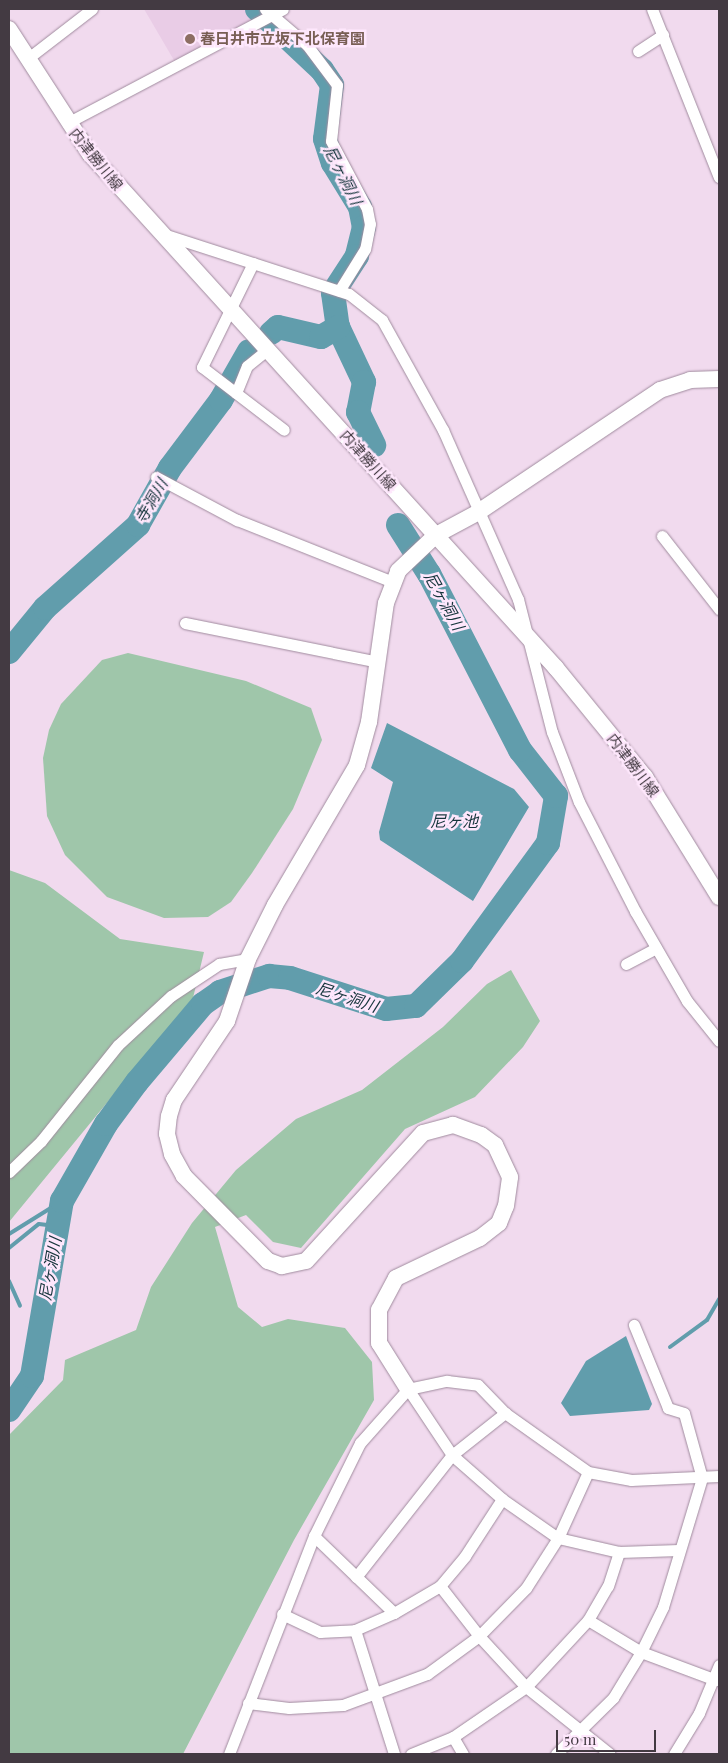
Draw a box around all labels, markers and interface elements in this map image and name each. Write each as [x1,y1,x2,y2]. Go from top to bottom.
place label: 春日井市立坂下北保育園 [200,30,365,48]
marker: 春日井市立坂下北保育園 [184,33,196,45]
street label: 内津勝川線 [65,124,127,194]
water label: 尼ヶ洞川 [320,142,366,208]
street label: 内津勝川線 [336,426,400,494]
water label: 寺洞川 [131,475,171,527]
water label: 尼ヶ洞川 [420,568,468,634]
street label: 内津勝川線 [603,730,663,800]
water label: 尼ヶ池 [430,811,478,831]
water label: 尼ヶ洞川 [314,978,380,1016]
water label: 尼ヶ洞川 [35,1236,65,1302]
scale bar [558,1720,658,1752]
text: 50 m [564,1729,596,1749]

